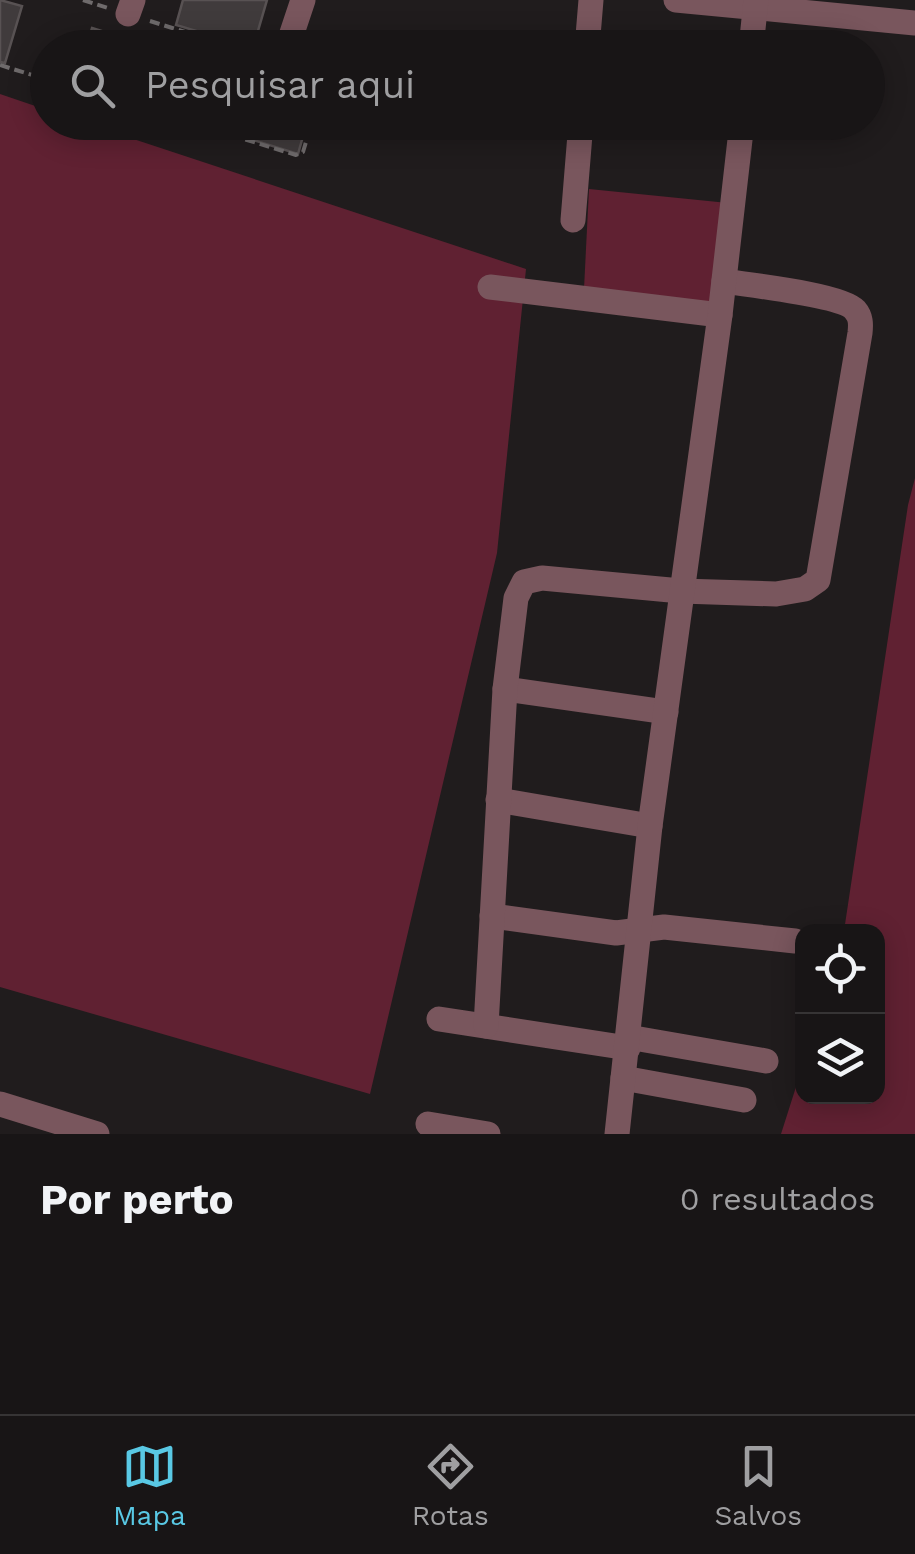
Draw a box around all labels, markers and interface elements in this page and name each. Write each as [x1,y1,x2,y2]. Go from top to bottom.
search box [30,30,885,140]
icon: search [65,58,120,113]
text: Pesquisar aqui [145,63,415,107]
map controls [795,924,885,1104]
button: locate [795,924,885,1014]
button: layers [795,1014,885,1104]
text: Por perto [40,1175,234,1224]
text: 0 resultados [680,1180,875,1218]
tab: Mapa [113,1439,186,1532]
tab: Rotas [412,1439,489,1532]
tab: Salvos [714,1439,802,1532]

